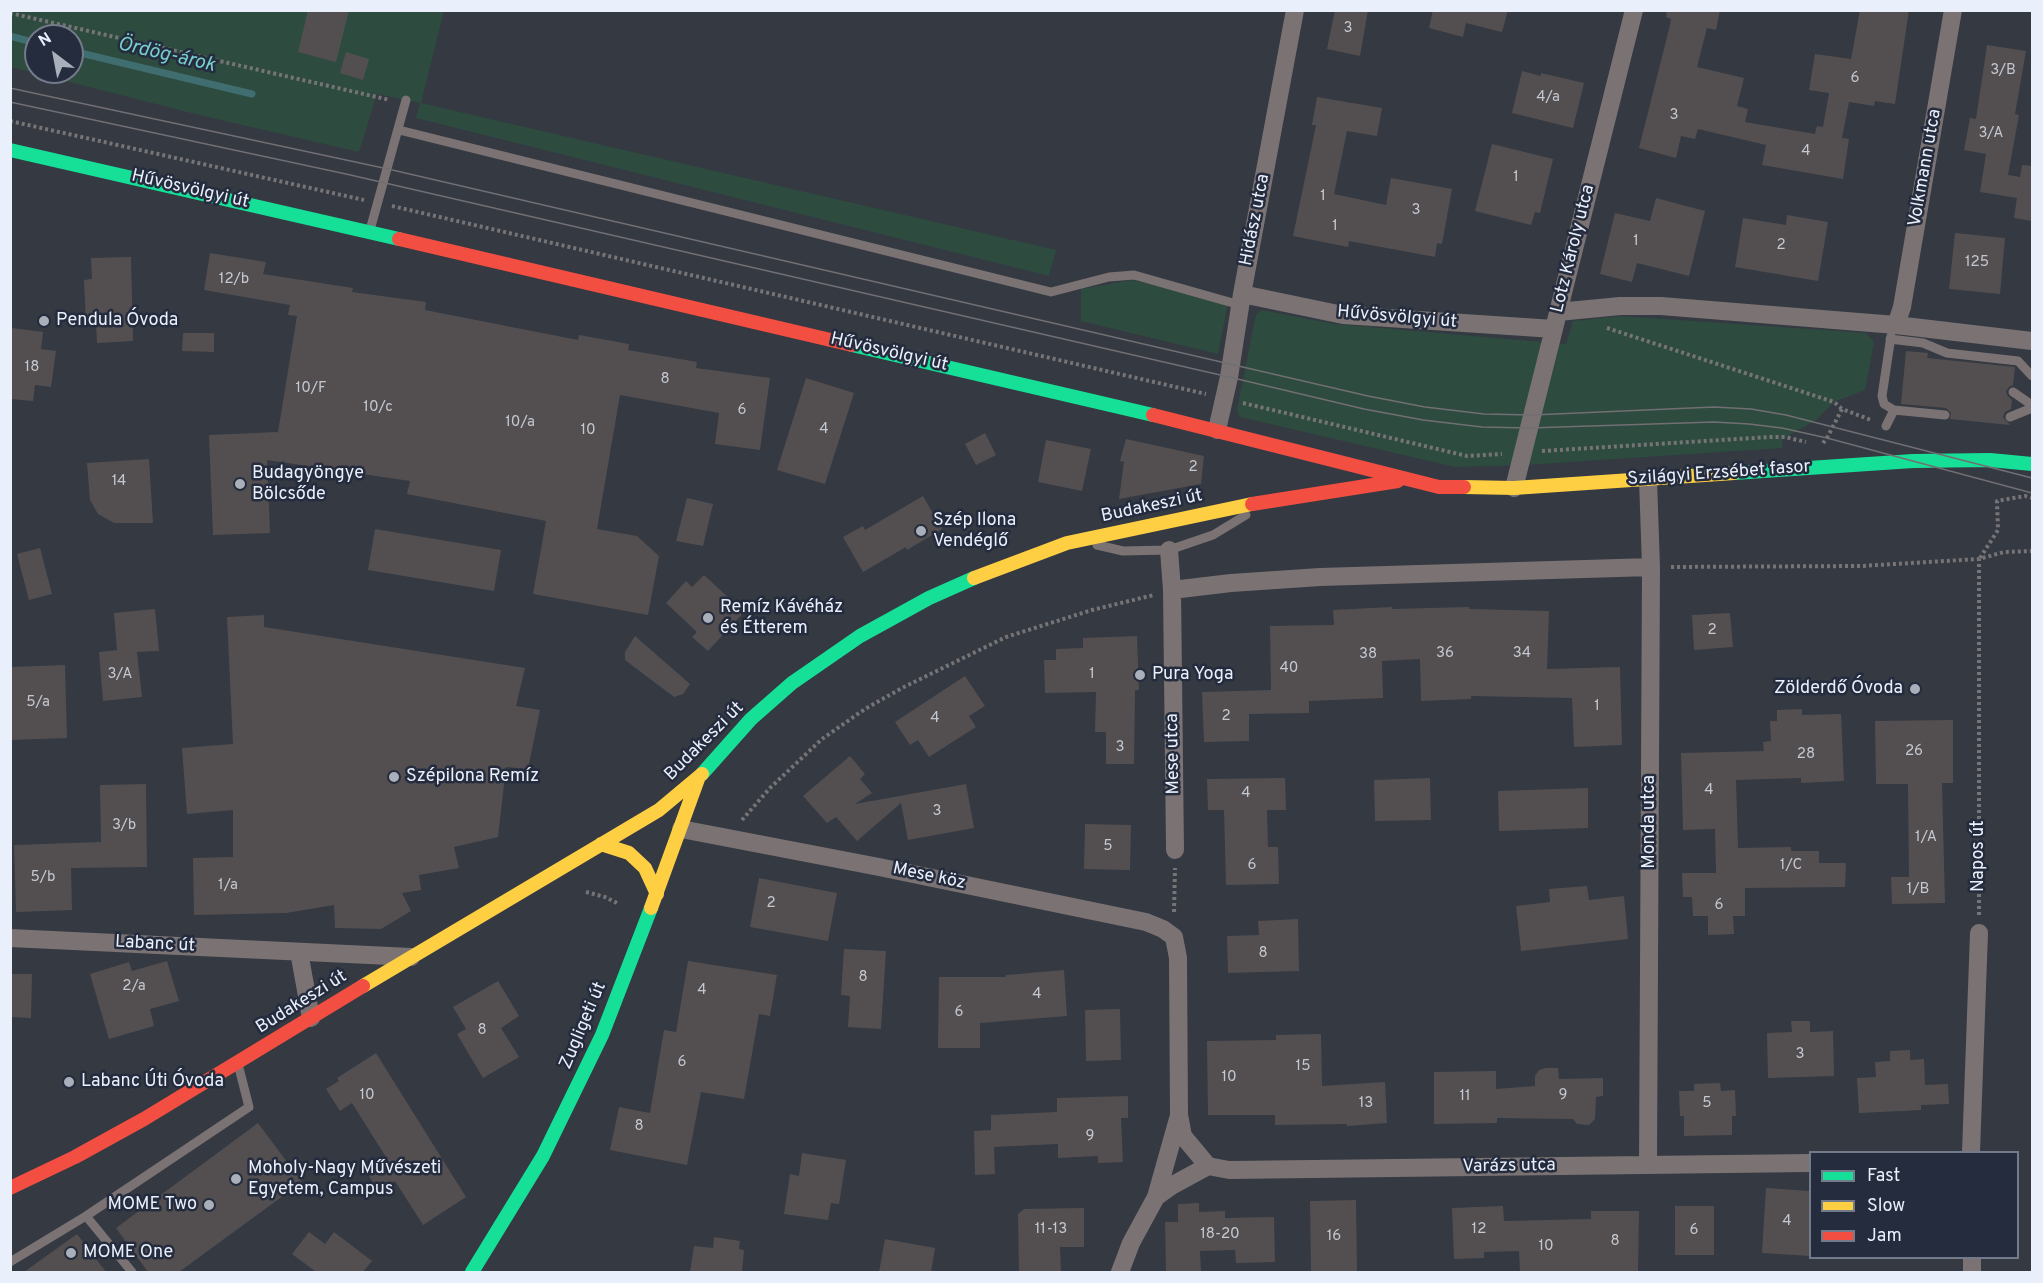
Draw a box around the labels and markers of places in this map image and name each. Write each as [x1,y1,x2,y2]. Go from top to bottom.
place label: Pendula Óvoda [56,310,178,332]
marker: Pendula Óvoda [37,314,51,328]
place label: Budagyöngye Bölcsőde [252,463,364,506]
marker: Budagyöngye Bölcsőde [233,477,247,491]
place label: Szép Ilona Vendéglő [933,510,1016,552]
marker: Szép Ilona Vendéglő [914,524,928,538]
place label: Remíz Kávéház és Étterem [720,597,843,640]
marker: Remíz Kávéház és Étterem [701,611,715,625]
place label: Pura Yoga [1152,664,1234,686]
marker: Pura Yoga [1133,668,1147,682]
place label: Zölderdő Óvoda [1774,678,1903,700]
marker: Zölderdő Óvoda [1908,682,1922,696]
place label: Szépilona Remíz [406,766,539,788]
marker: Szépilona Remíz [387,770,401,784]
place label: Labanc Úti Óvoda [81,1071,224,1093]
marker: Labanc Úti Óvoda [62,1075,76,1089]
place label: Moholy-Nagy Művészeti Egyetem, Campus [248,1158,441,1200]
marker: Moholy-Nagy Művészeti Egyetem, Campus [229,1172,243,1186]
place label: MOME Two [108,1194,197,1216]
marker: MOME Two [202,1198,216,1212]
place label: MOME One [83,1242,173,1264]
marker: MOME One [64,1246,78,1260]

